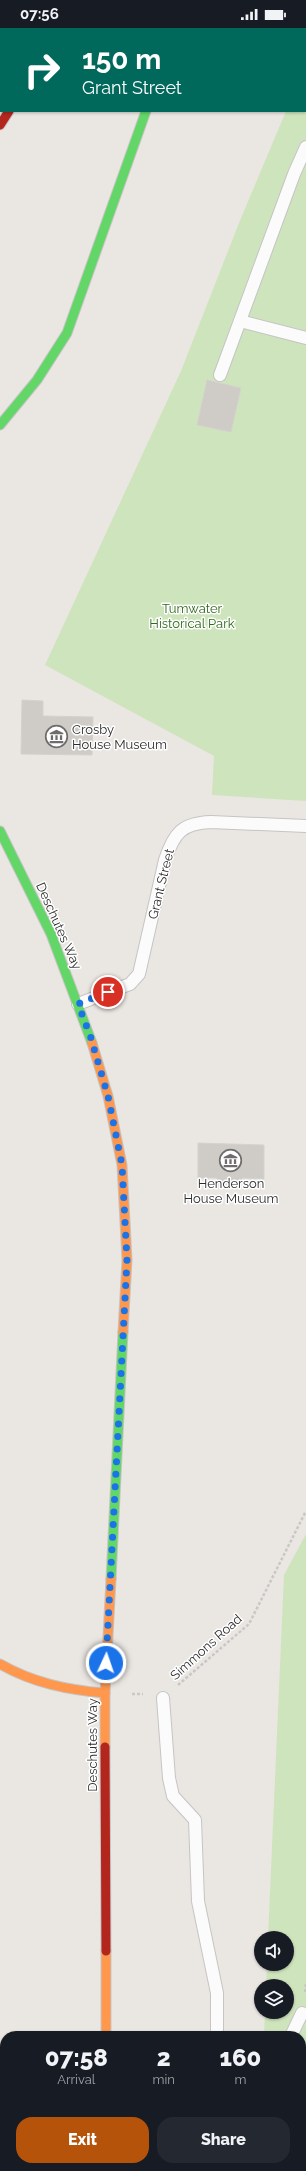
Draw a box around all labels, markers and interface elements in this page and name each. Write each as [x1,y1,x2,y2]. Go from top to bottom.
text: 07:56 [20,5,59,23]
text: 150 m [82,43,161,76]
icon: right [16,44,68,96]
text: Grant Street [82,77,182,98]
park label: Tumwater Historical Park [149,601,235,631]
place label: Crosby House Museum [72,722,167,752]
museum icon: Crosby House Museum [44,723,70,749]
street label: Grant Street [145,847,177,921]
street label: Deschutes Way [33,880,85,972]
pin [91,975,125,1009]
icon: arrive [97,981,119,1003]
museum icon: Henderson House Museum [218,1148,244,1174]
place label: Henderson House Museum [184,1176,278,1206]
street label: Simmons Road [167,1611,245,1683]
position arrow [85,1642,127,1684]
street label: Deschutes Way [85,1698,100,1792]
map controls [254,1931,294,2019]
button: sound [254,1931,294,1971]
button: layers [254,1979,294,2019]
text: 07:58 [45,2043,108,2072]
text: 2 [157,2043,171,2072]
text: 160 [220,2043,261,2072]
text: Arrival [57,2072,95,2087]
text: min [152,2072,175,2087]
text: m [234,2072,246,2087]
button: Exit [16,2117,149,2163]
button: Share [157,2117,290,2163]

